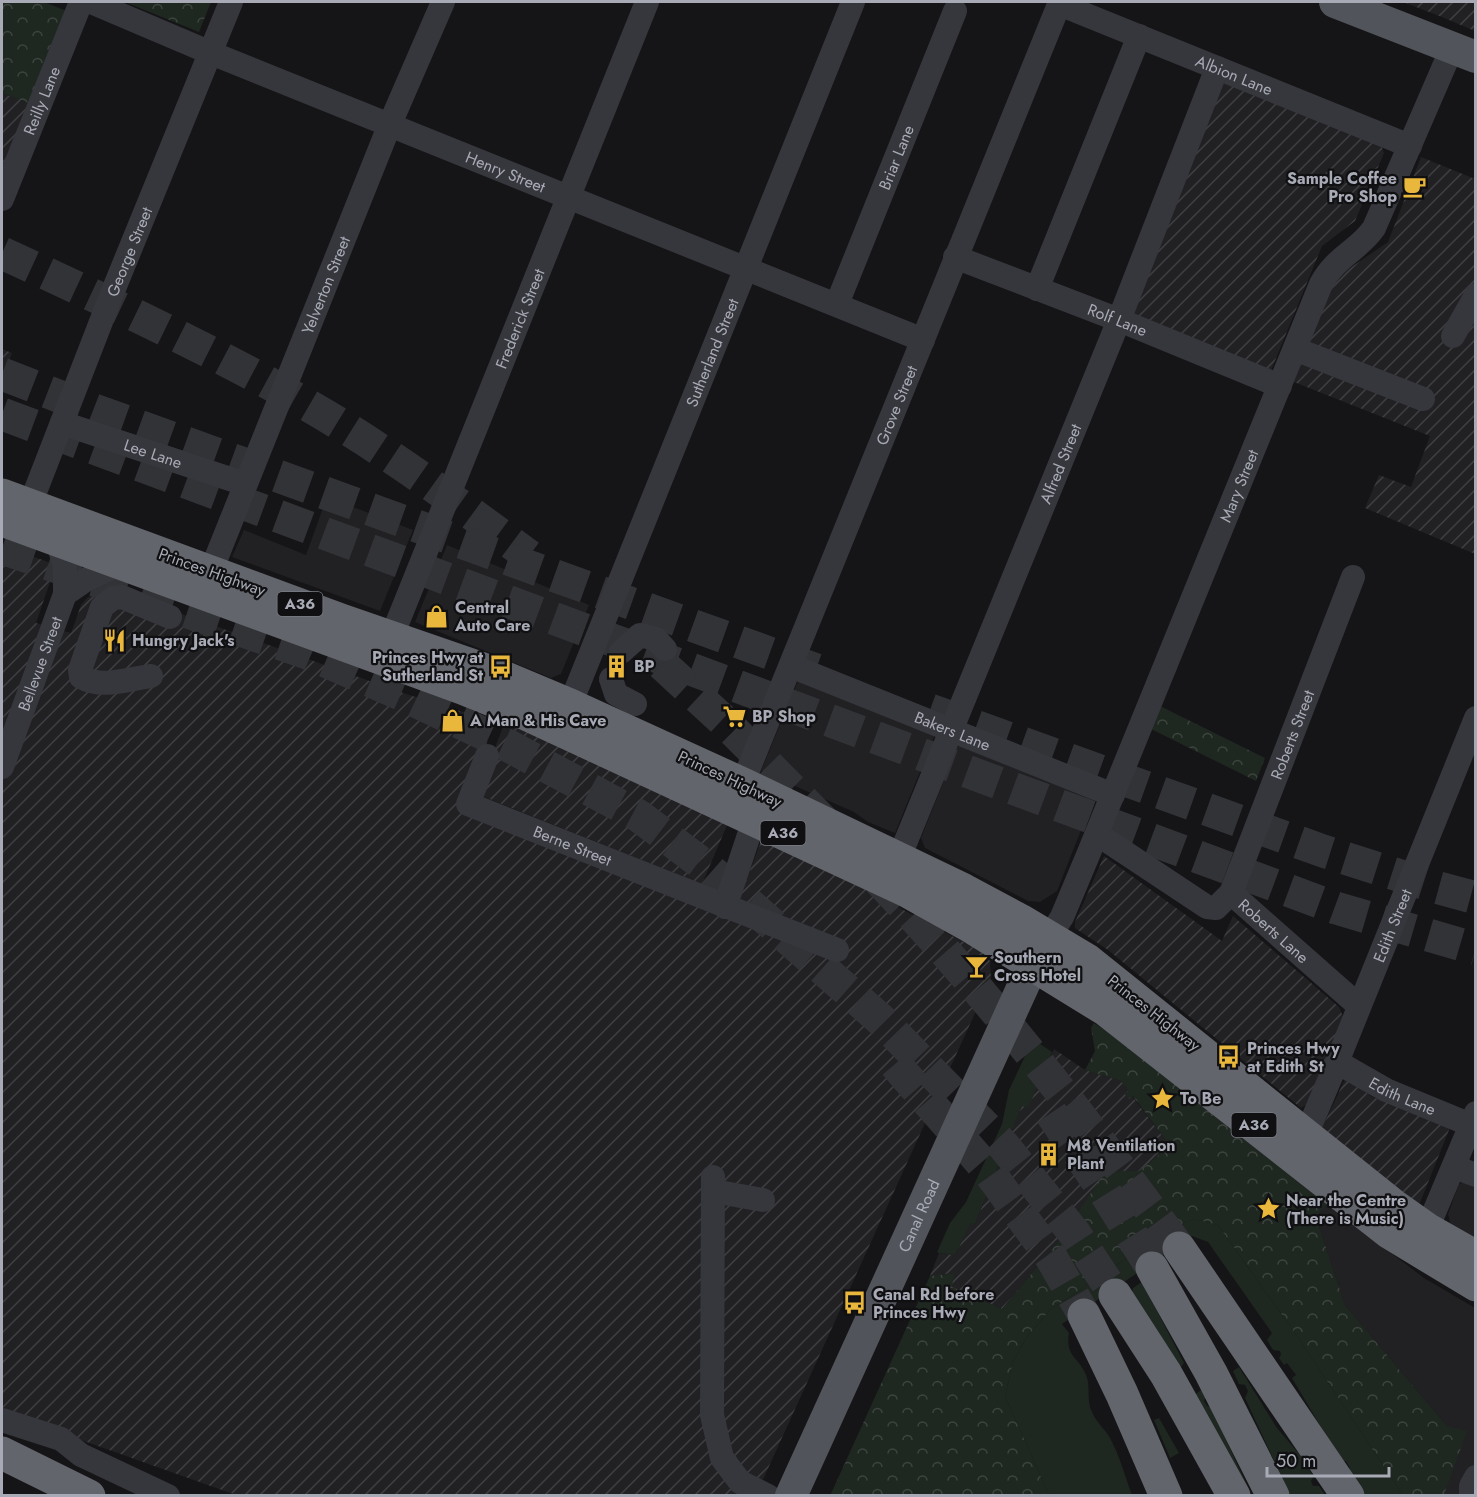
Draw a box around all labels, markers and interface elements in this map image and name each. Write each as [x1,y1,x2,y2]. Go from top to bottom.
street label: Albion Lane [1192,49,1276,101]
street label: Reilly Lane [17,63,66,138]
street label: Briar Lane [873,122,919,193]
street label: Henry Street [462,145,549,198]
place label: Sample Coffee Pro Shop [1287,167,1397,208]
cafe icon: Sample Coffee Pro Shop [1402,174,1428,200]
street label: George Street [100,203,158,300]
street label: Yelverton Street [296,232,356,338]
street label: Frederick Street [489,265,550,372]
street label: Sutherland Street [680,295,744,410]
street label: Rolf Lane [1084,297,1151,342]
street label: Grove Street [870,362,923,448]
street label: Alfred Street [1034,420,1087,507]
street label: Lee Lane [121,433,185,474]
street label: Mary Street [1214,446,1264,526]
street label: Princes Highway [155,542,270,602]
road number: A36 [278,592,322,616]
place label: Central Auto Care [454,596,530,637]
shop icon: Central Auto Care [424,603,450,629]
street label: Bellevue Street [12,613,67,714]
restaurant icon: Hungry Jack's [101,627,127,653]
place label: Hungry Jack's [132,629,235,652]
place label: Princes Hwy at Sutherland St [372,646,484,687]
bus stop icon: Princes Hwy at Sutherland St [488,653,514,679]
building icon: BP [603,653,629,679]
place label: BP [634,655,655,678]
street label: Roberts Street [1264,687,1320,783]
supermarket icon: BP Shop [721,703,747,729]
place label: BP Shop [752,705,816,728]
street label: Bakers Lane [911,705,994,756]
shop icon: A Man & His Cave [439,707,465,733]
place label: A Man & His Cave [469,709,606,732]
street label: Princes Highway [674,745,787,814]
street label: Berne Street [530,819,615,871]
road number: A36 [760,821,806,845]
street label: Edith Street [1367,885,1417,966]
street label: Roberts Lane [1233,893,1314,968]
place label: Southern Cross Hotel [994,946,1081,987]
bar icon: Southern Cross Hotel [963,953,989,979]
street label: Princes Highway [1103,969,1206,1057]
place label: Princes Hwy at Edith St [1247,1037,1340,1078]
bus stop icon: Princes Hwy at Edith St [1216,1044,1242,1070]
street label: Edith Lane [1365,1071,1439,1121]
place icon: To Be [1149,1085,1175,1111]
place label: To Be [1180,1087,1221,1110]
road number: A36 [1232,1113,1276,1137]
place label: M8 Ventilation Plant [1067,1134,1176,1175]
building icon: M8 Ventilation Plant [1036,1141,1062,1167]
street label: Canal Road [892,1175,945,1256]
place label: Near the Centre (There is Music) [1286,1189,1406,1230]
place icon: Near the Centre (There is Music) [1255,1196,1281,1222]
place label: Canal Rd before Princes Hwy [873,1283,994,1324]
bus stop icon: Canal Rd before Princes Hwy [842,1290,868,1316]
scale bar [1267,1440,1388,1478]
text: 50 m [1276,1448,1316,1474]

